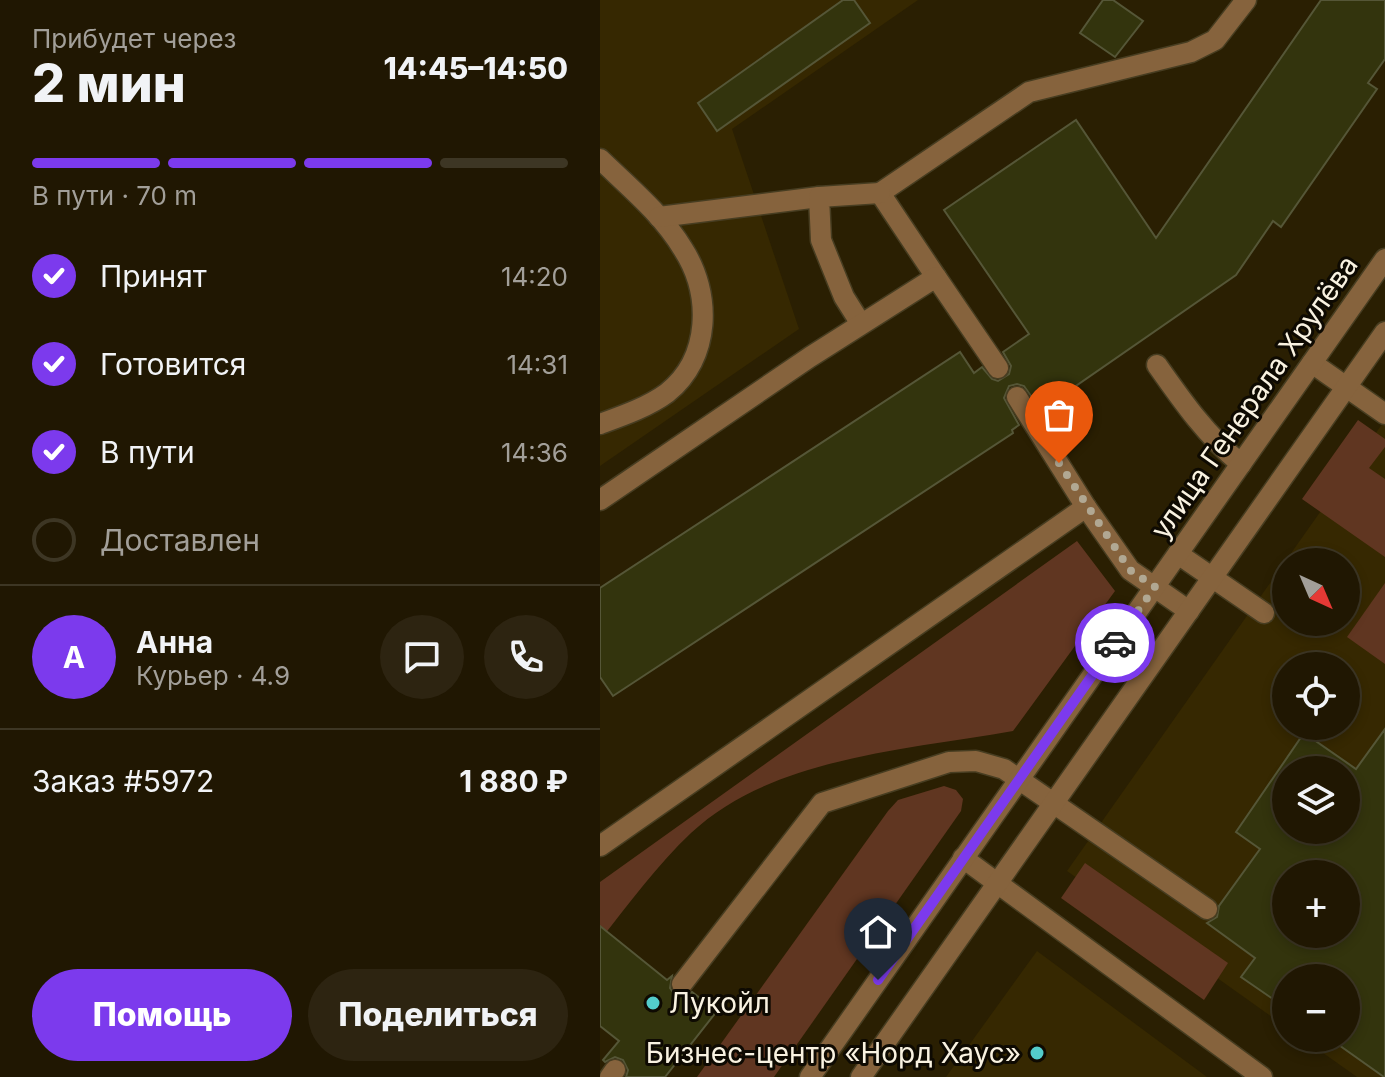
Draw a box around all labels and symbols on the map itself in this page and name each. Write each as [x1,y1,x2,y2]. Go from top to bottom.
street label: улица Генерала Хрулёва [1143,249,1365,545]
pin [1025,381,1093,463]
north arrow [1272,548,1360,636]
courier [1075,603,1155,683]
pin [844,898,912,980]
place label: Лукойл [669,986,770,1020]
marker: Лукойл [644,994,662,1012]
place label: Бизнес-центр «Норд Хаус» [646,1036,1021,1070]
marker: Бизнес-центр «Норд Хаус» [1028,1044,1046,1062]

